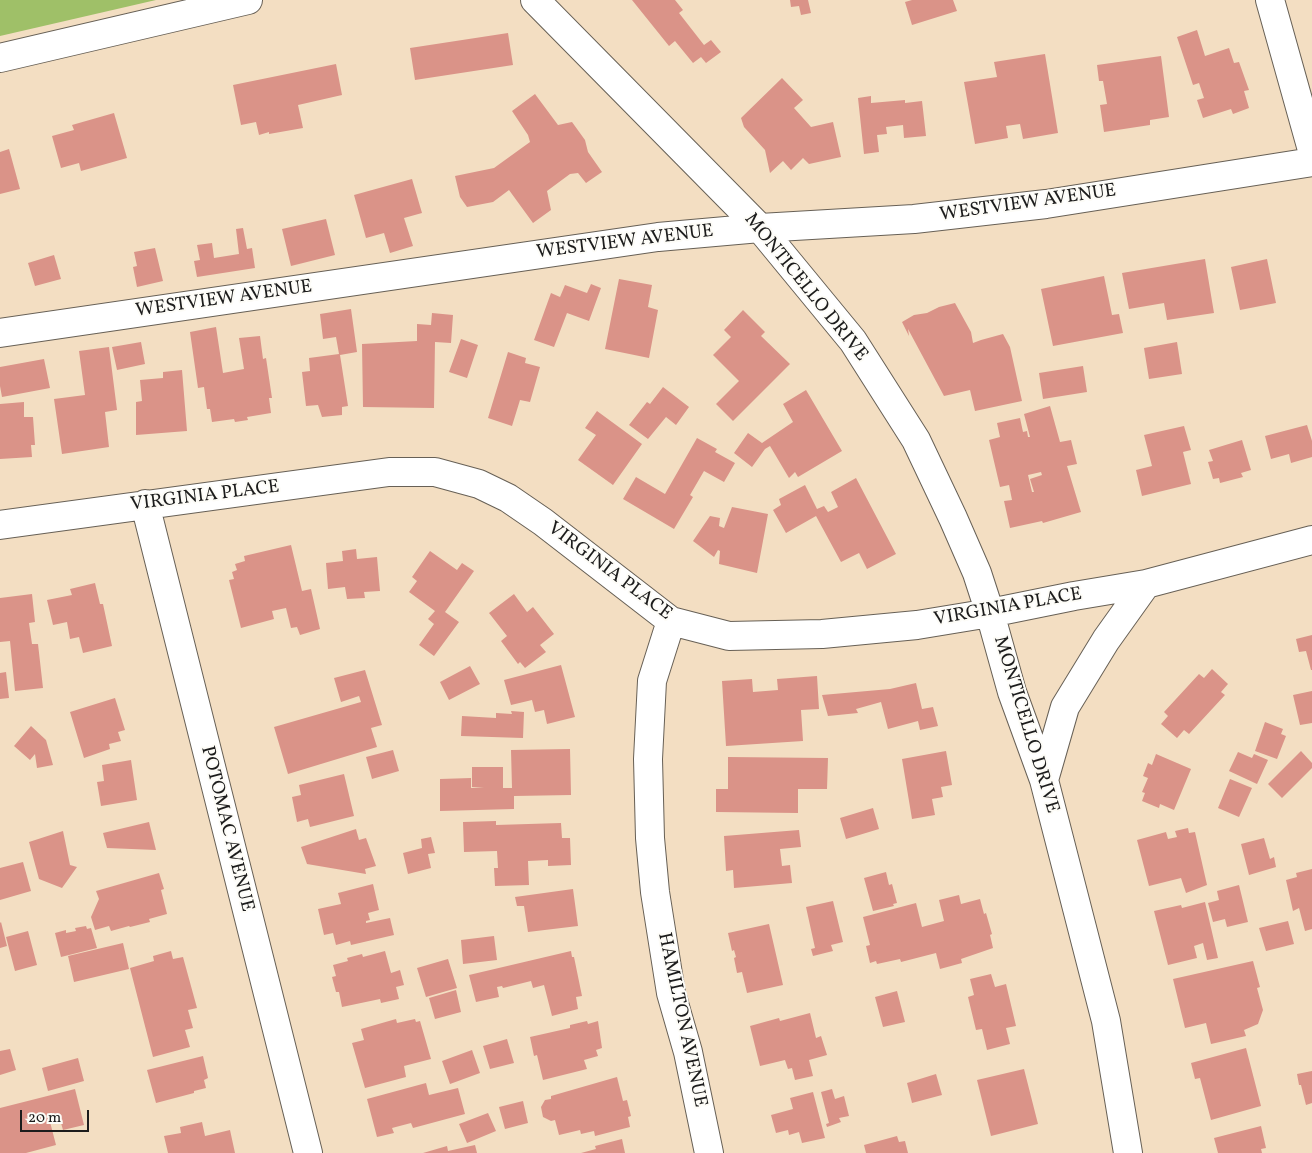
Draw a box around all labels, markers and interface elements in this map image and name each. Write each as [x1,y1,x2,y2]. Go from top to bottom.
street label: WESTVIEW AVENUE [938,180,1118,228]
street label: MONTICELLO DRIVE [738,209,872,367]
street label: WESTVIEW AVENUE [535,221,715,265]
street label: WESTVIEW AVENUE [134,276,314,324]
street label: VIRGINIA PLACE [129,477,281,517]
street label: VIRGINIA PLACE [542,518,676,626]
street label: VIRGINIA PLACE [932,584,1084,632]
street label: MONTICELLO DRIVE [987,634,1063,816]
street label: POTOMAC AVENUE [194,744,258,914]
street label: HAMILTON AVENUE [651,931,711,1109]
scale bar [22,1100,91,1132]
text: 20 m [28,1108,61,1129]

